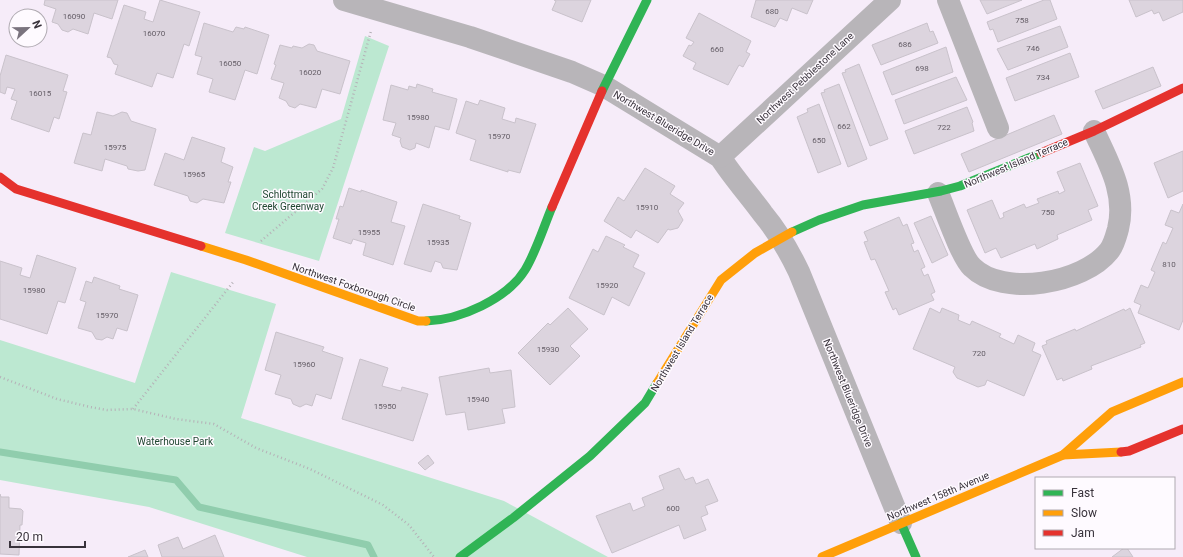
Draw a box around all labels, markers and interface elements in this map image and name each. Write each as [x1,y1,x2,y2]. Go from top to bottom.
house number: 680 [765,7,779,16]
north arrow [8,8,48,48]
house number: 16090 [63,12,86,21]
house number: 758 [1015,16,1029,25]
text: N [29,18,44,31]
house number: 16070 [143,29,166,38]
street label: Northwest Pebblestone Lane [754,30,856,126]
house number: 686 [898,40,912,49]
house number: 746 [1026,44,1040,53]
house number: 660 [710,45,724,54]
house number: 16050 [219,59,242,68]
house number: 698 [915,64,929,73]
house number: 16020 [299,68,322,77]
house number: 734 [1036,73,1050,82]
street label: Northwest Blueridge Drive [612,88,716,158]
house number: 16015 [29,89,52,98]
house number: 15980 [407,113,430,122]
house number: 662 [837,122,851,131]
house number: 722 [937,123,951,132]
house number: 15970 [488,132,511,141]
house number: 650 [812,136,826,145]
street label: Northwest Island Terrace [963,136,1069,190]
house number: 15975 [104,143,127,152]
house number: 15965 [183,170,206,179]
park label: Schlottman Creek Greenway [252,189,324,212]
house number: 15910 [636,203,659,212]
house number: 750 [1041,208,1055,217]
house number: 15955 [358,228,381,237]
house number: 15935 [427,238,450,247]
house number: 810 [1162,260,1176,269]
street label: Northwest Foxborough Circle [291,261,417,313]
house number: 15920 [596,281,619,290]
house number: 15980 [23,286,46,295]
street label: Northwest Island Terrace [649,292,715,394]
house number: 15970 [96,311,119,320]
street label: Northwest Blueridge Drive [821,337,875,449]
house number: 15930 [537,345,560,354]
house number: 720 [972,349,986,358]
house number: 15960 [293,360,316,369]
house number: 15940 [467,395,490,404]
house number: 15950 [374,402,397,411]
park label: Waterhouse Park [137,436,214,447]
street label: Northwest 158th Avenue [885,469,991,523]
legend [1035,477,1175,549]
text: Fast [1071,486,1094,500]
house number: 600 [666,504,680,513]
text: Slow [1071,506,1097,520]
scale bar [10,523,85,549]
text: Jam [1071,526,1095,540]
text: 20 m [16,530,43,544]

